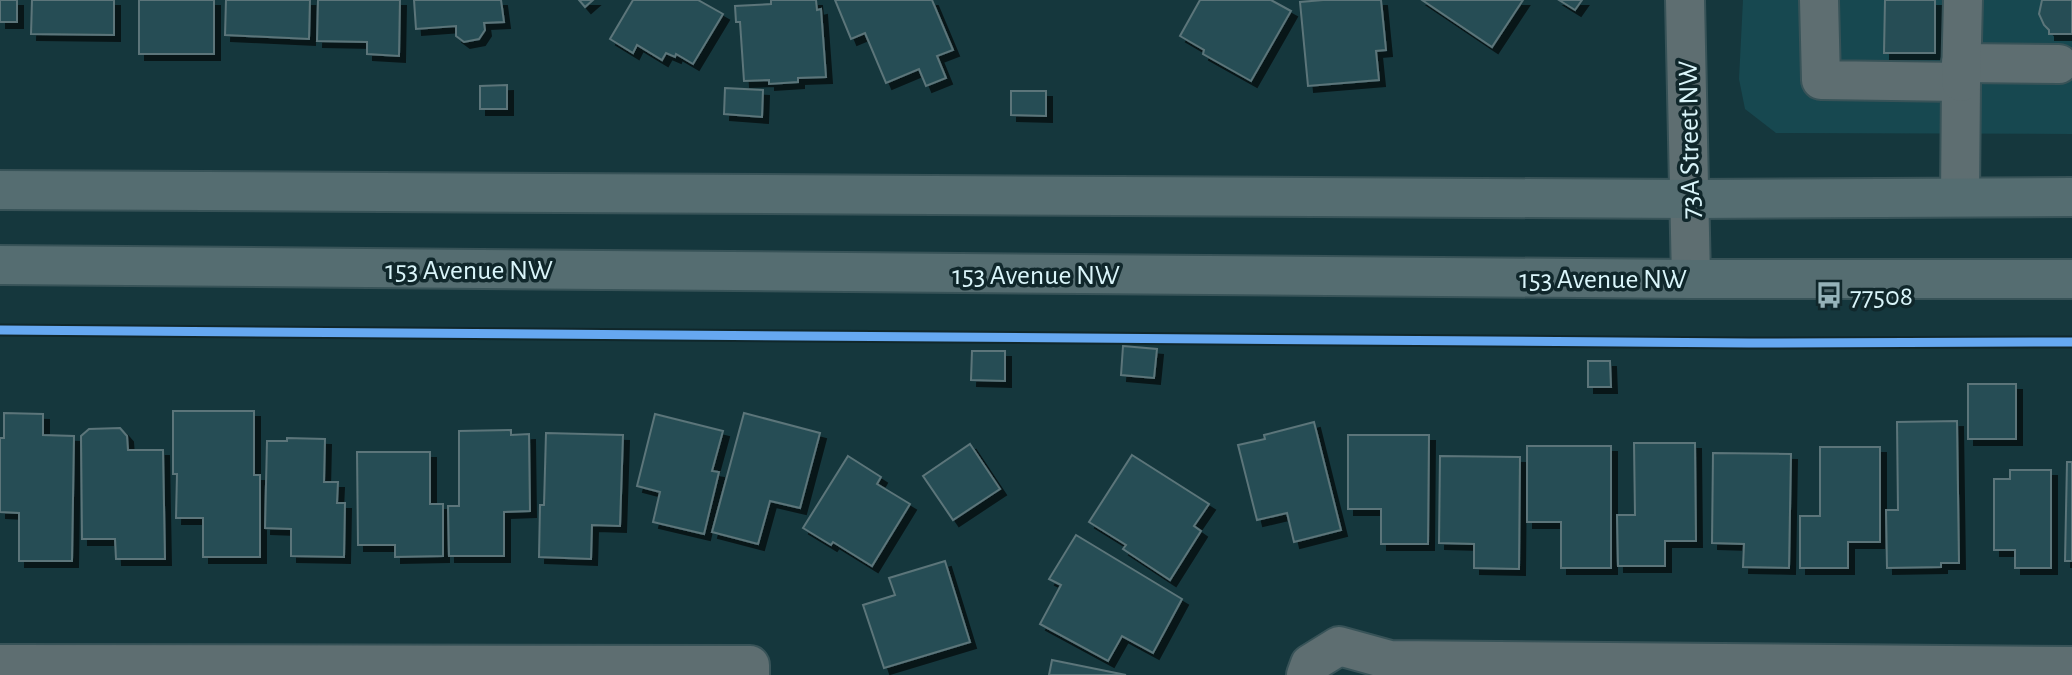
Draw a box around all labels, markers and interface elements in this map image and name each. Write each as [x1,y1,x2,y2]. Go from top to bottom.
street label: 73A Street NW [1675,61,1705,219]
street label: 153 Avenue NW [385,257,553,285]
street label: 153 Avenue NW [952,262,1120,290]
street label: 153 Avenue NW [1519,266,1687,294]
bus stop icon: 77508 [1814,280,1844,310]
place label: 77508 [1850,283,1913,311]

